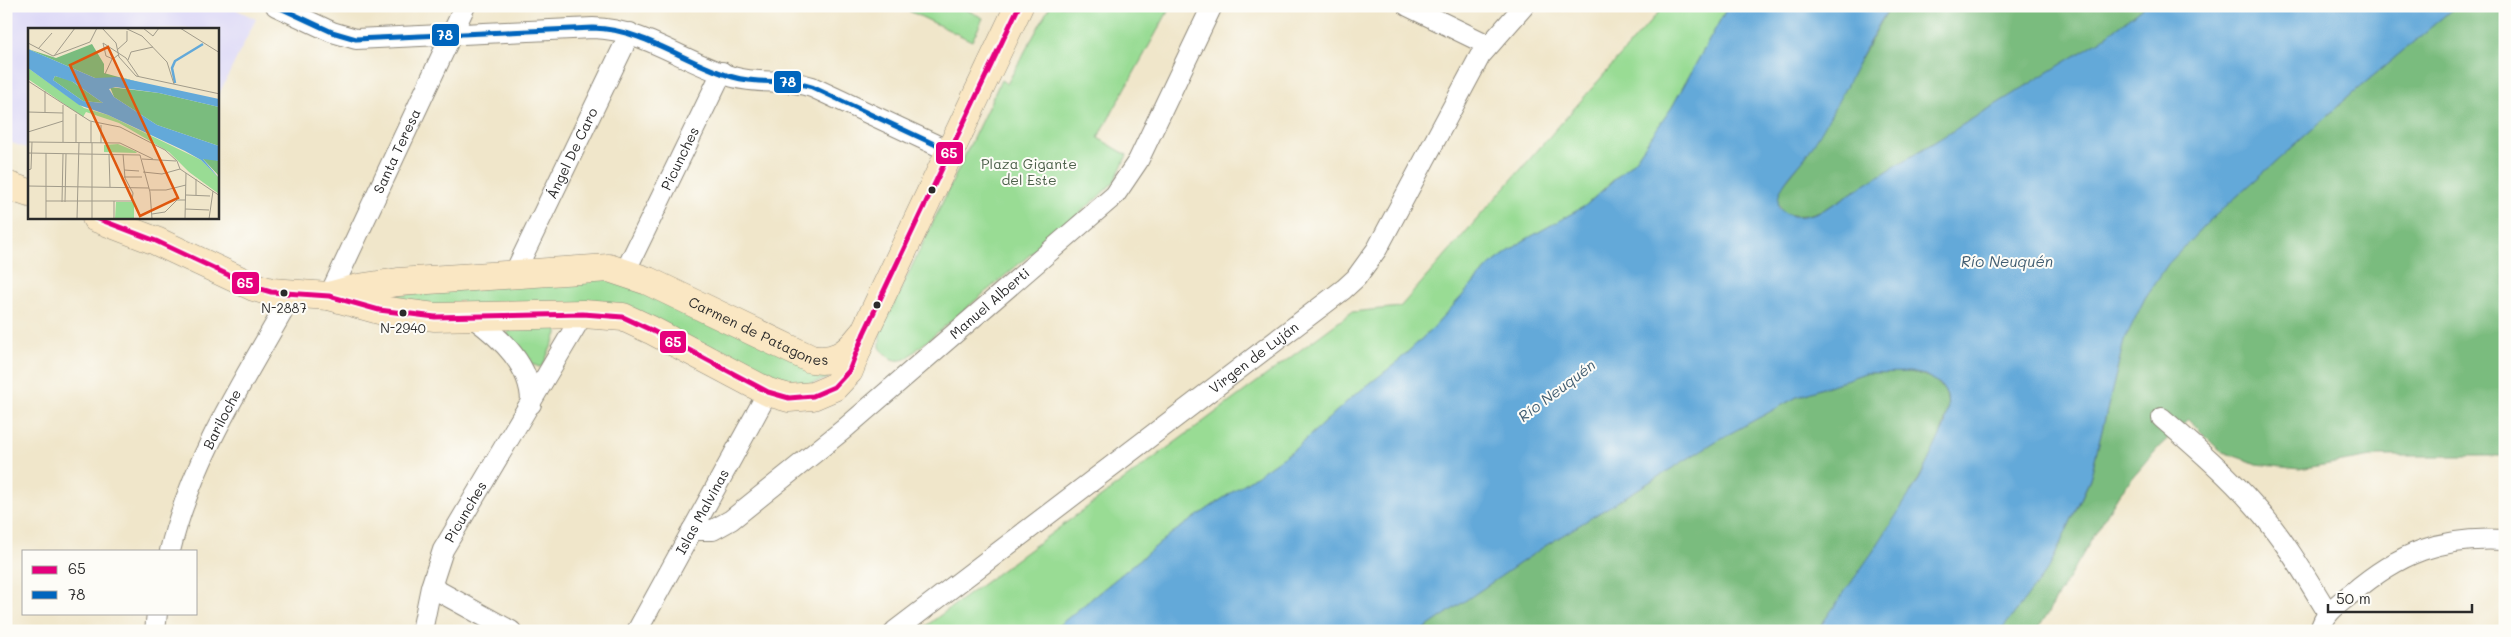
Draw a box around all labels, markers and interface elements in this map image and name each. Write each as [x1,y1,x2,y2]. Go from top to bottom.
line badge: 78 [431,23,460,47]
text: 78 [437,25,454,44]
inset map [28,28,219,219]
line badge: 78 [773,70,802,94]
text: 78 [780,72,797,91]
street label: Ángel De Caro [542,104,602,202]
street label: Santa Teresa [368,105,425,196]
street label: Picunches [656,124,703,193]
line badge: 65 [935,141,964,165]
text: 65 [941,143,957,162]
park label: Plaza Gigante del Este [981,154,1077,189]
unlabelled marker [927,185,937,195]
water label: Río Neuquén [1961,251,2053,271]
street label: Manuel Alberti [945,263,1033,343]
line badge: 65 [231,271,260,295]
text: 65 [237,273,253,292]
marker: N-2887 [279,288,289,298]
street label: Carmen de Patagones [686,292,829,369]
place label: N-2887 [261,299,307,316]
unlabelled marker [872,300,882,310]
marker: N-2940 [398,308,408,318]
street label: Virgen de Luján [1205,317,1302,398]
place label: N-2940 [380,319,426,336]
line badge: 65 [659,330,687,354]
text: 65 [665,332,681,351]
water label: Río Neuquén [1514,355,1599,426]
street label: Bariloche [198,386,245,452]
street label: Islas Malvinas [671,465,733,558]
street label: Picunches [440,478,491,546]
legend [22,550,198,614]
text: 65 [68,558,86,578]
scale bar [2328,582,2472,614]
text: 78 [68,584,85,604]
text: 50 m [2336,588,2371,608]

